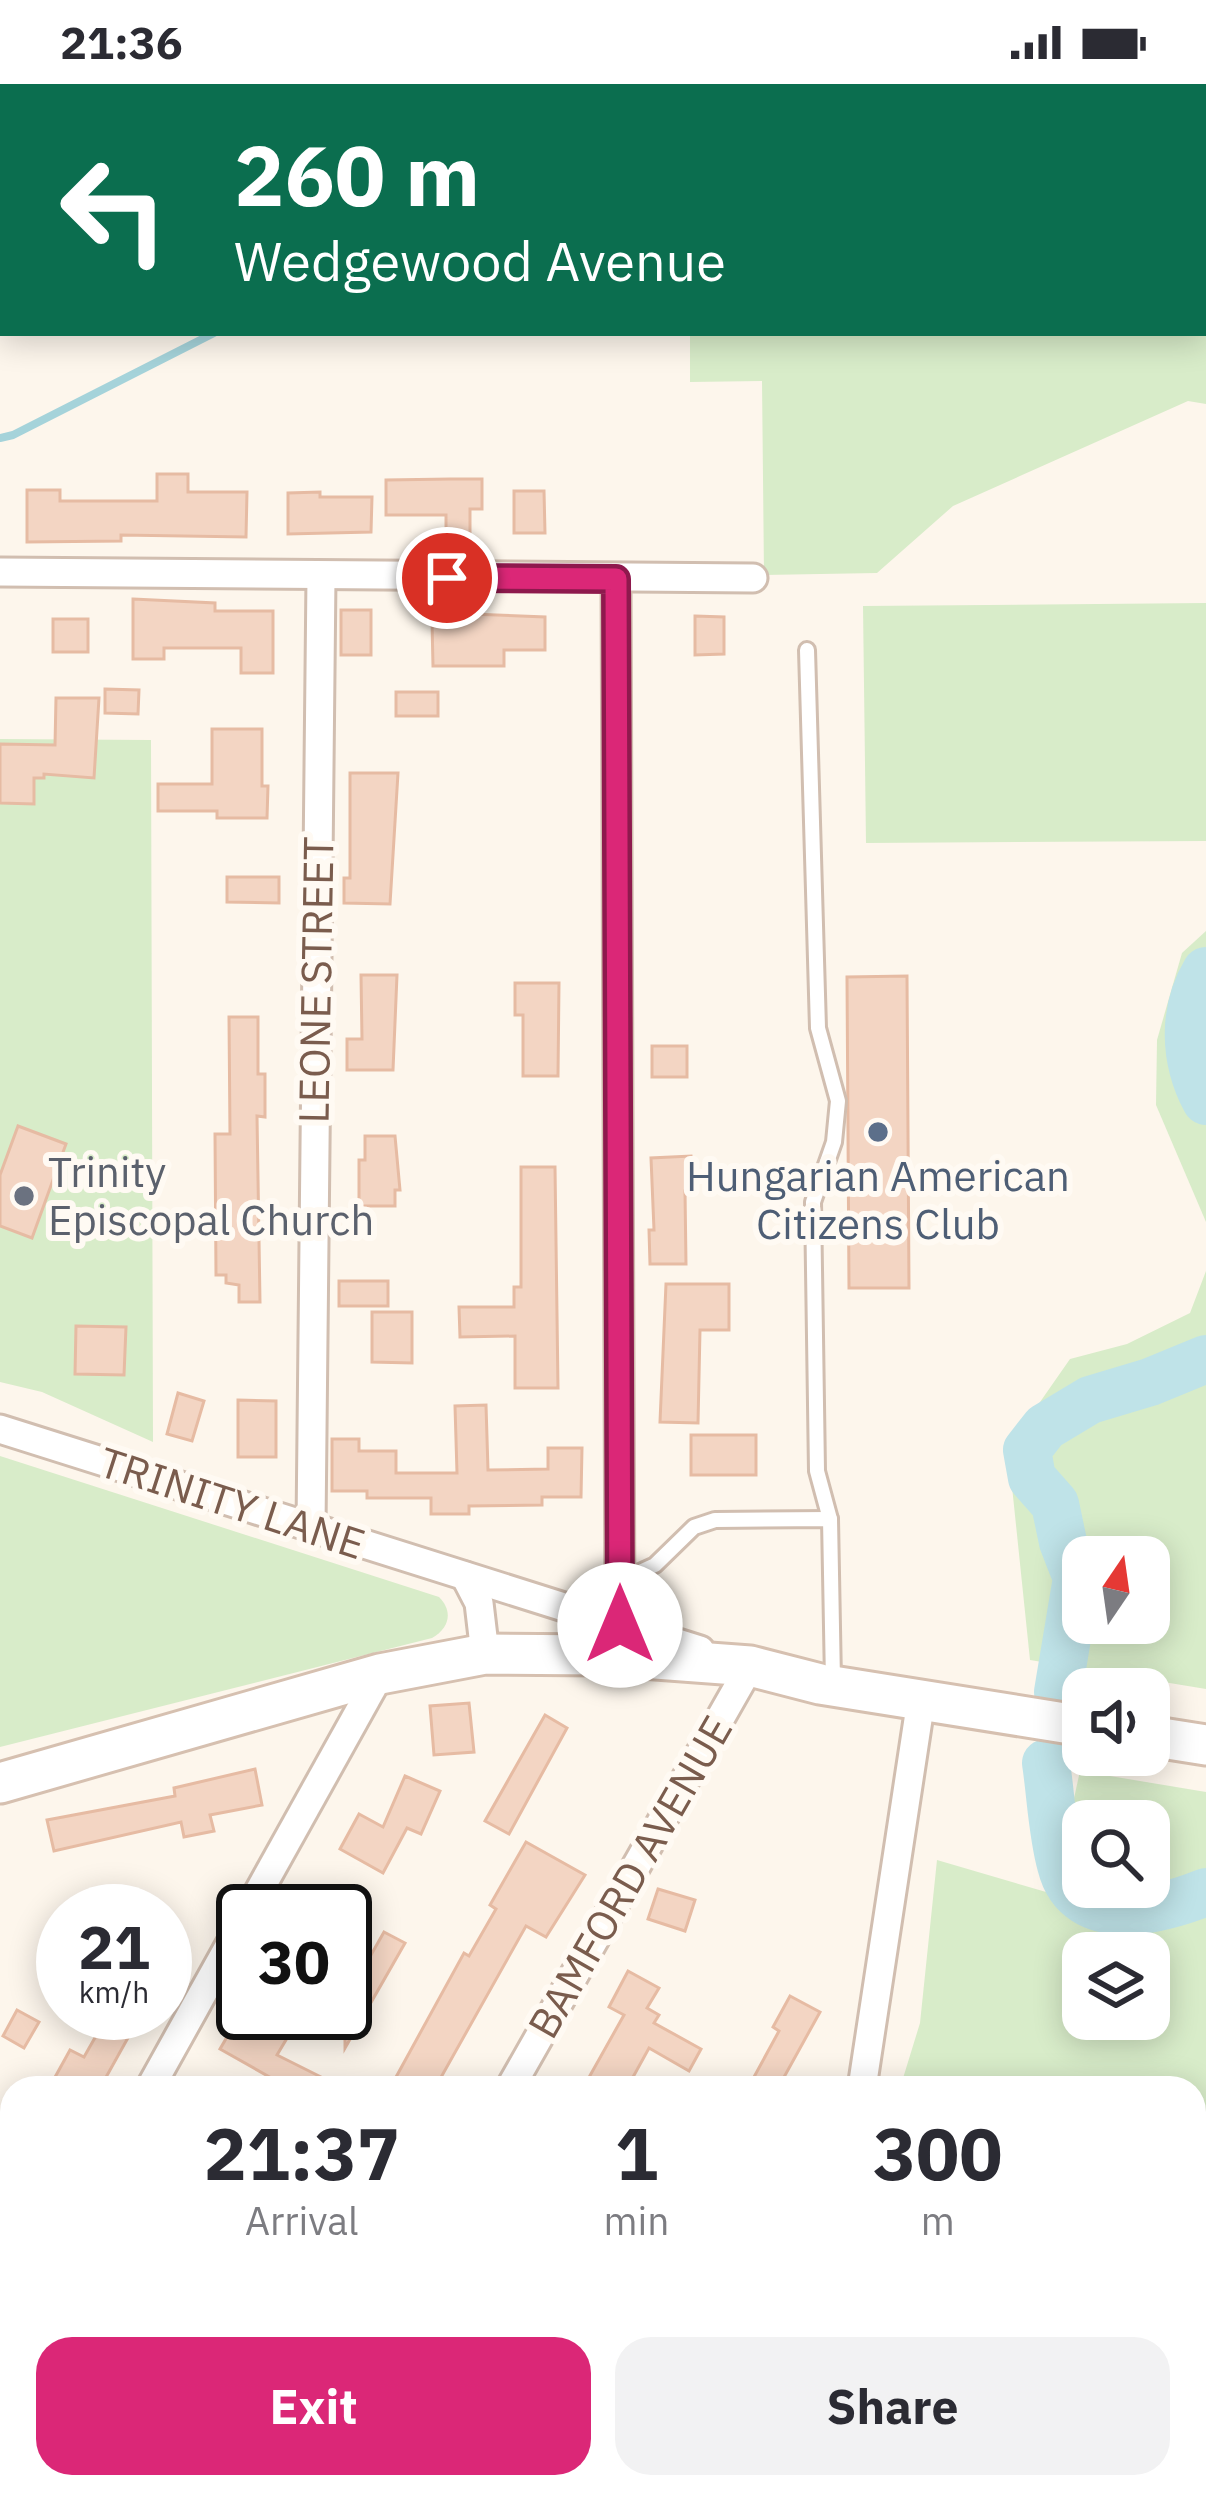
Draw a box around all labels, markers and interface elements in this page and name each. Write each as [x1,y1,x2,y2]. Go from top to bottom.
text: 21:36 [60,13,183,71]
text: 260 m [234,120,480,229]
icon: left [36,132,192,288]
text: Wedgewood Avenue [234,226,726,296]
pin [396,527,498,629]
icon: arrive [414,545,480,611]
street label: LEONE STREET [285,836,346,1124]
marker: Hungarian American Citizens Club [865,1119,891,1145]
place label: Trinity Episcopal Church [48,1144,374,1247]
place label: Hungarian American Citizens Club [686,1148,1070,1251]
marker: Trinity Episcopal Church [11,1183,37,1209]
street label: TRINITY LANE [92,1434,372,1571]
north arrow [1062,1536,1170,1644]
map controls [1062,1536,1170,2040]
position arrow [557,1562,683,1688]
button: sound [1062,1668,1170,1776]
street label: BAMFORD AVENUE [515,1706,744,2048]
button: search [1062,1800,1170,1908]
speed limit sign: 30 [216,1884,372,2040]
text: 21 [78,1907,150,1986]
button: layers [1062,1932,1170,2040]
text: km/h [79,1972,149,2011]
text: 21:37 [203,2106,400,2200]
text: 1 [615,2106,658,2200]
text: 300 [873,2106,1003,2200]
text: Arrival [245,2195,359,2246]
text: min [604,2195,669,2246]
text: m [921,2195,955,2246]
button: Exit [36,2337,591,2475]
button: Share [615,2337,1170,2475]

